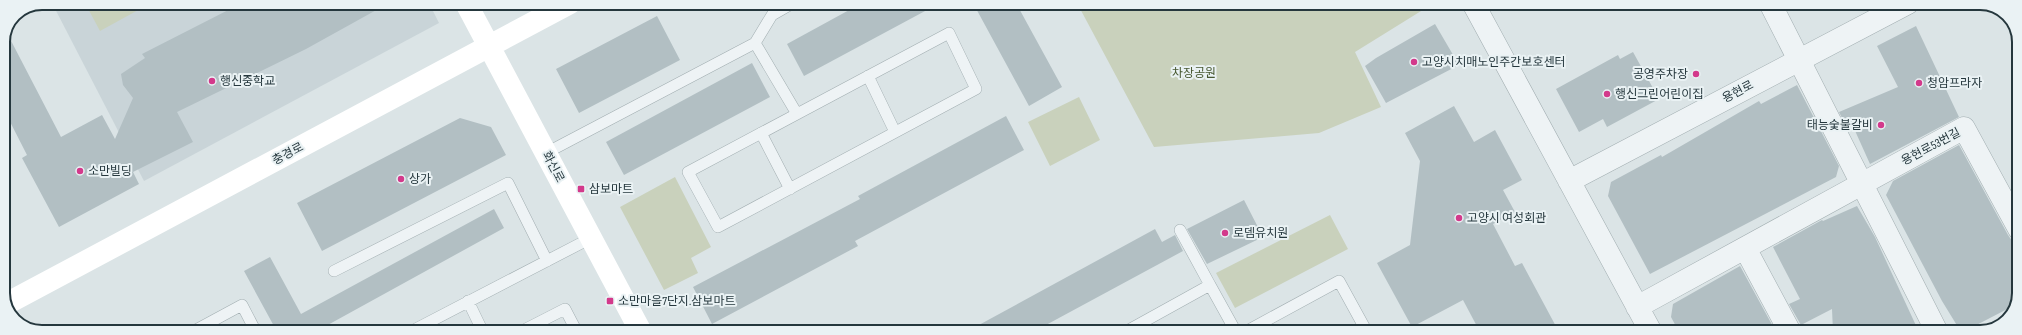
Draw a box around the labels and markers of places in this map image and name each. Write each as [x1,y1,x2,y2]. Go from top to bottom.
place label: 고양시치매노인주간보호센터 [1422,55,1566,70]
marker: 고양시치매노인주간보호센터 [1409,57,1419,67]
place label: 공영주차장 [1633,67,1688,82]
marker: 공영주차장 [1691,69,1701,79]
place label: 행신중학교 [220,74,275,89]
marker: 행신중학교 [207,76,217,86]
place label: 청암프라자 [1927,76,1982,91]
marker: 청암프라자 [1914,78,1924,88]
place label: 행신그린어린이집 [1615,87,1703,102]
marker: 행신그린어린이집 [1602,89,1612,99]
place label: 태능숯불갈비 [1807,118,1873,133]
marker: 태능숯불갈비 [1876,120,1886,130]
place label: 소만빌딩 [88,164,132,179]
marker: 소만빌딩 [75,166,85,176]
place label: 상가 [409,172,431,187]
marker: 상가 [396,174,406,184]
place label: 삼보마트 [589,182,633,197]
marker: 삼보마트 [576,184,586,194]
place label: 고양시 여성회관 [1467,211,1546,226]
marker: 고양시 여성회관 [1454,213,1464,223]
place label: 로뎀유치원 [1233,226,1288,241]
marker: 로뎀유치원 [1220,228,1230,238]
place label: 소만마을7단지.삼보마트 [618,294,735,309]
marker: 소만마을7단지.삼보마트 [605,296,615,306]

